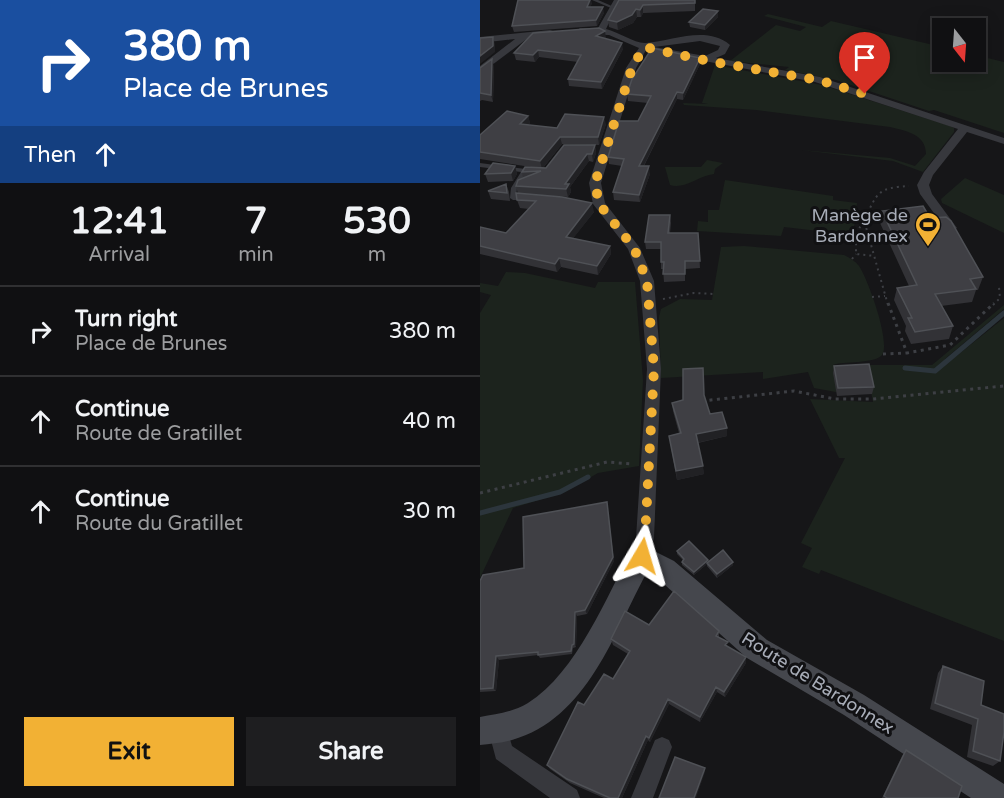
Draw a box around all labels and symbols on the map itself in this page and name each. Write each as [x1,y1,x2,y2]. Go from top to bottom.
north arrow [932,18,986,72]
pin [839,32,890,94]
place label: Manège de Bardonnex [812,204,908,247]
sports icon: Manège de Bardonnex [913,210,943,248]
position arrow [610,524,674,588]
street label: Route de Bardonnex [738,627,898,739]

